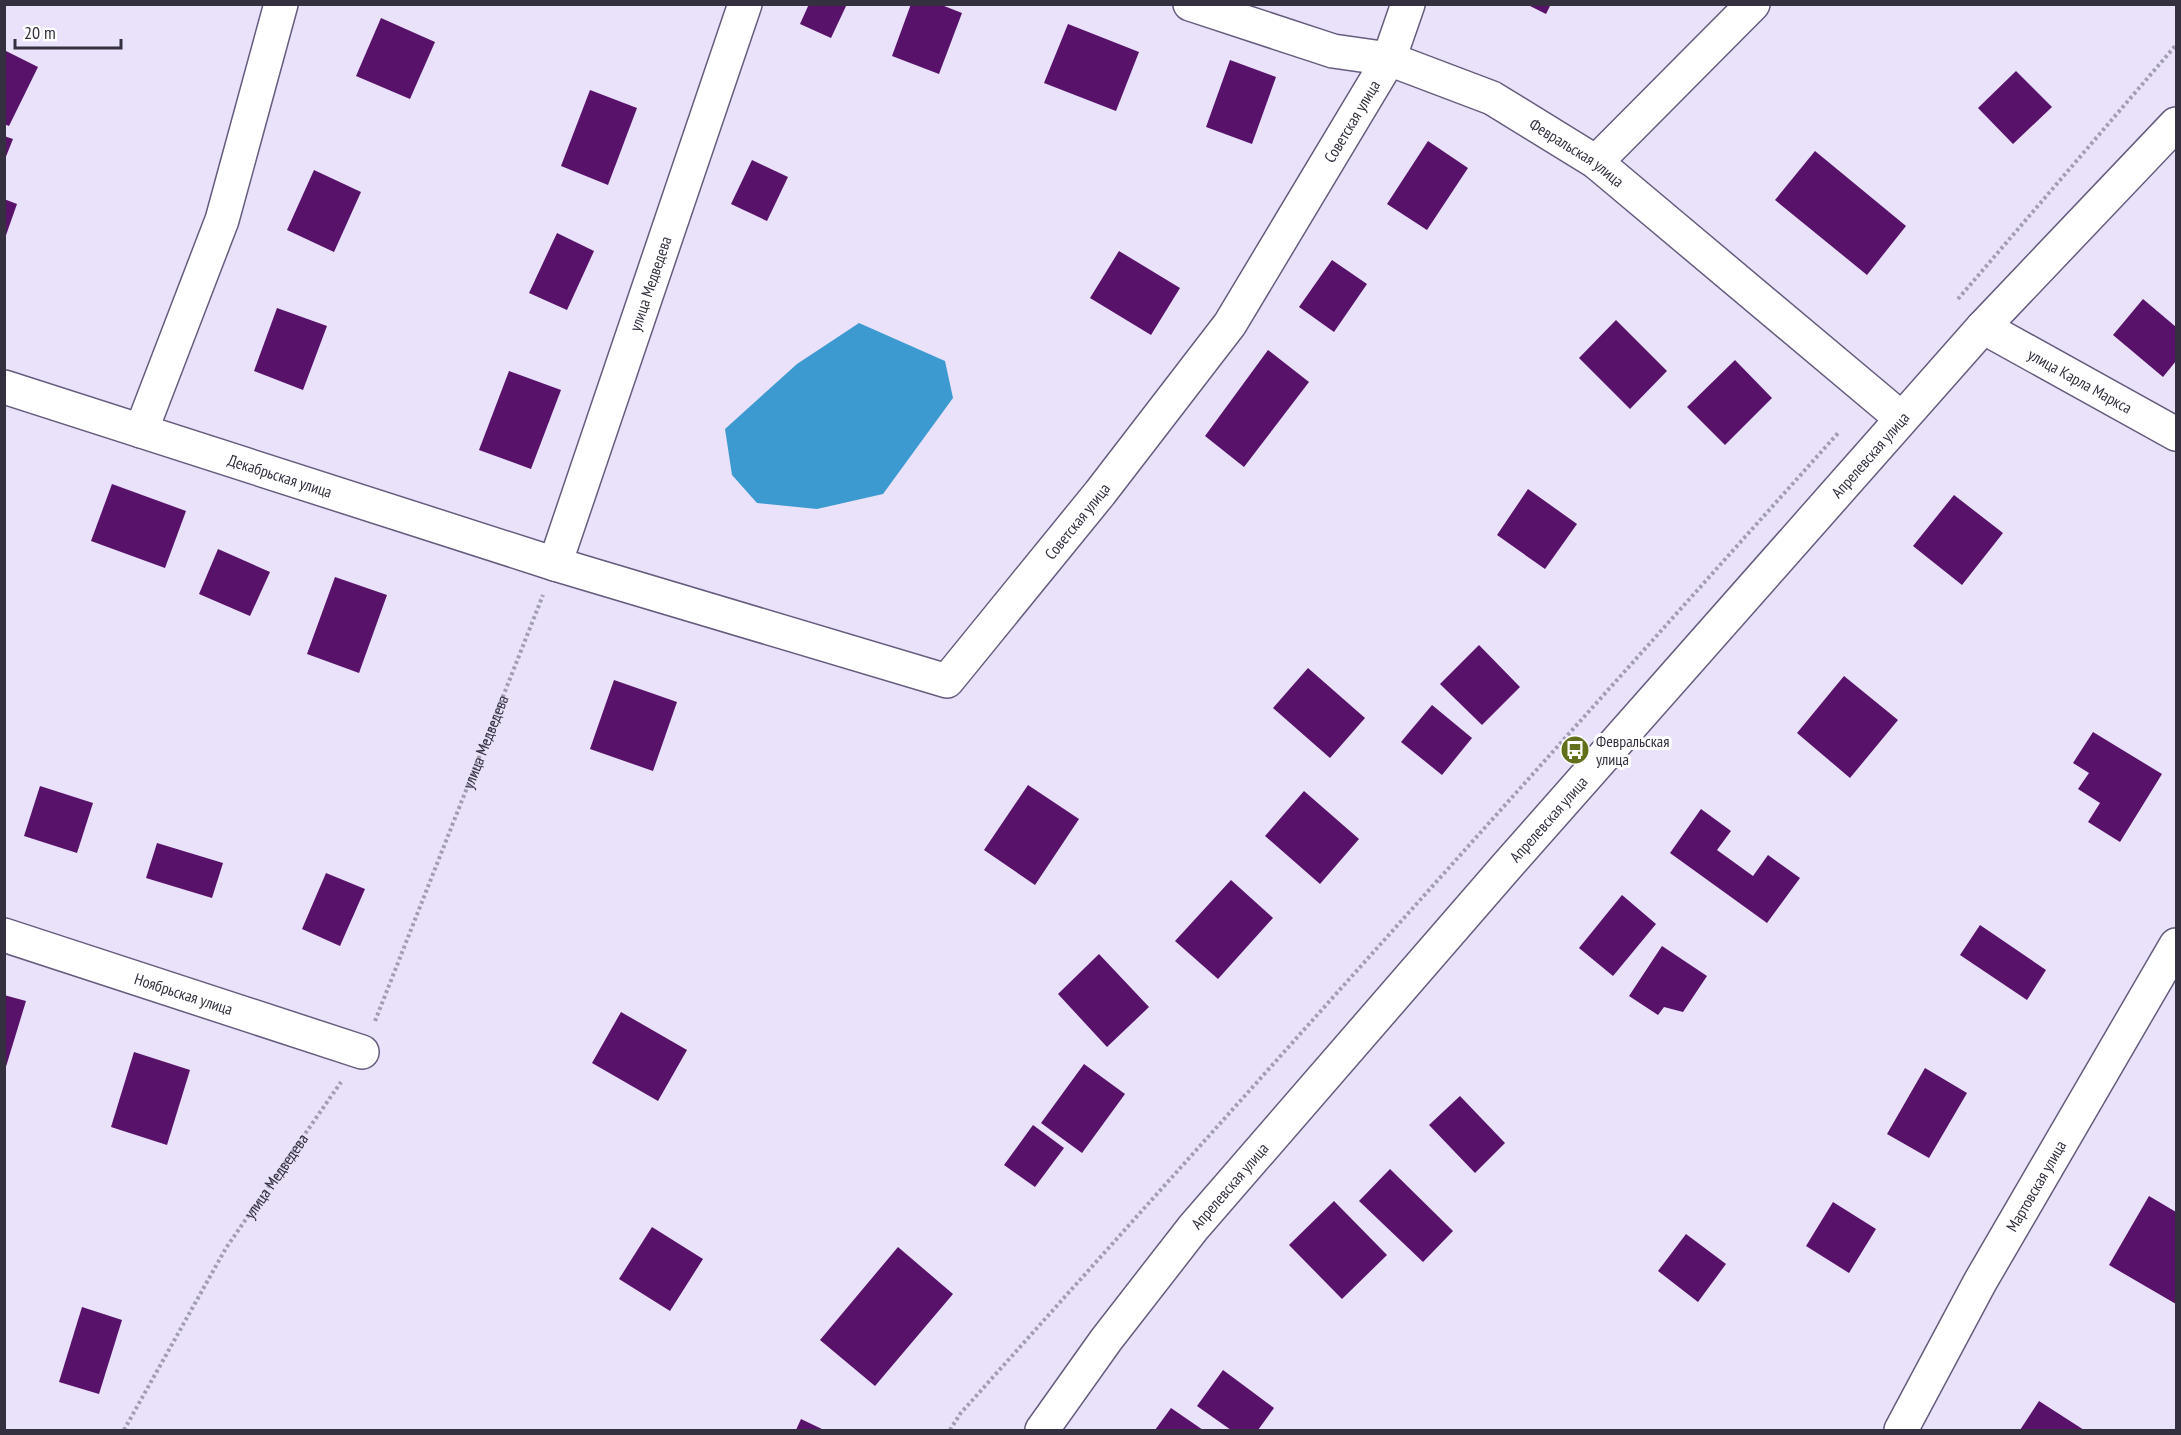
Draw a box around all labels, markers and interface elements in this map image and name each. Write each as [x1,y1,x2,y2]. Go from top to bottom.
scale bar [15,12,122,50]
text: 20 m [24,21,56,44]
street label: Советская улица [1319,76,1384,166]
street label: Февральская улица [1526,114,1628,191]
street label: улица Медведева [625,234,676,334]
street label: улица Карла Маркса [2025,344,2135,418]
street label: Апрелевская улица [1827,408,1913,502]
street label: Декабрьская улица [226,450,335,502]
street label: Советская улица [1040,479,1114,563]
street label: улица Медведева [458,692,513,792]
place label: Февральская улица [1596,731,1669,769]
bus stop icon: Февральская улица [1559,734,1591,766]
street label: Апрелевская улица [1505,772,1592,866]
street label: Ноябрьская улица [132,968,235,1019]
street label: улица Медведева [239,1130,312,1223]
street label: Мартовская улица [2002,1137,2070,1235]
street label: Апрелевская улица [1187,1139,1272,1233]

